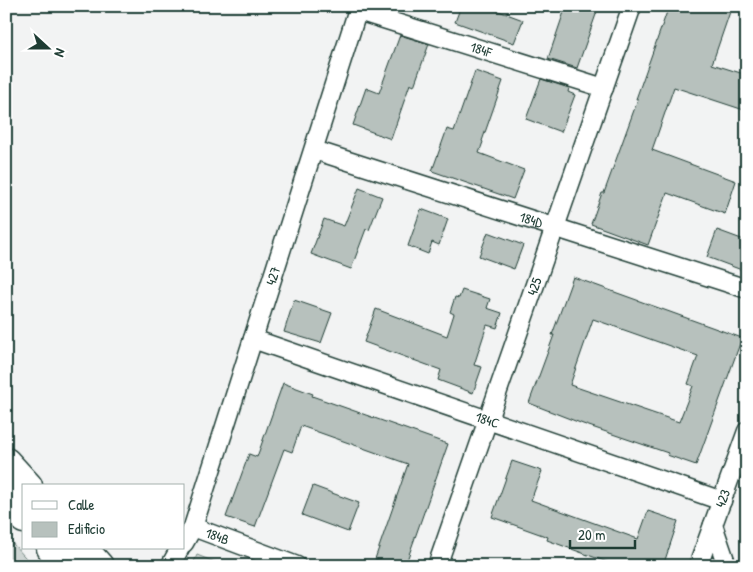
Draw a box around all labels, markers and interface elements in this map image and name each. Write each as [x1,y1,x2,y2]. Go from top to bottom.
north arrow [22,22,72,72]
street label: 184F [468,37,495,62]
text: N [50,46,71,60]
street label: 184D [517,207,545,232]
street label: 427 [261,264,284,287]
street label: 425 [522,275,546,298]
street label: 184C [473,407,502,433]
legend [22,484,185,550]
street label: 423 [710,486,734,510]
text: Calle [68,494,95,515]
scale bar [570,517,636,549]
text: Edificio [68,518,105,539]
street label: 184B [203,523,232,549]
text: 20 m [578,524,605,545]

